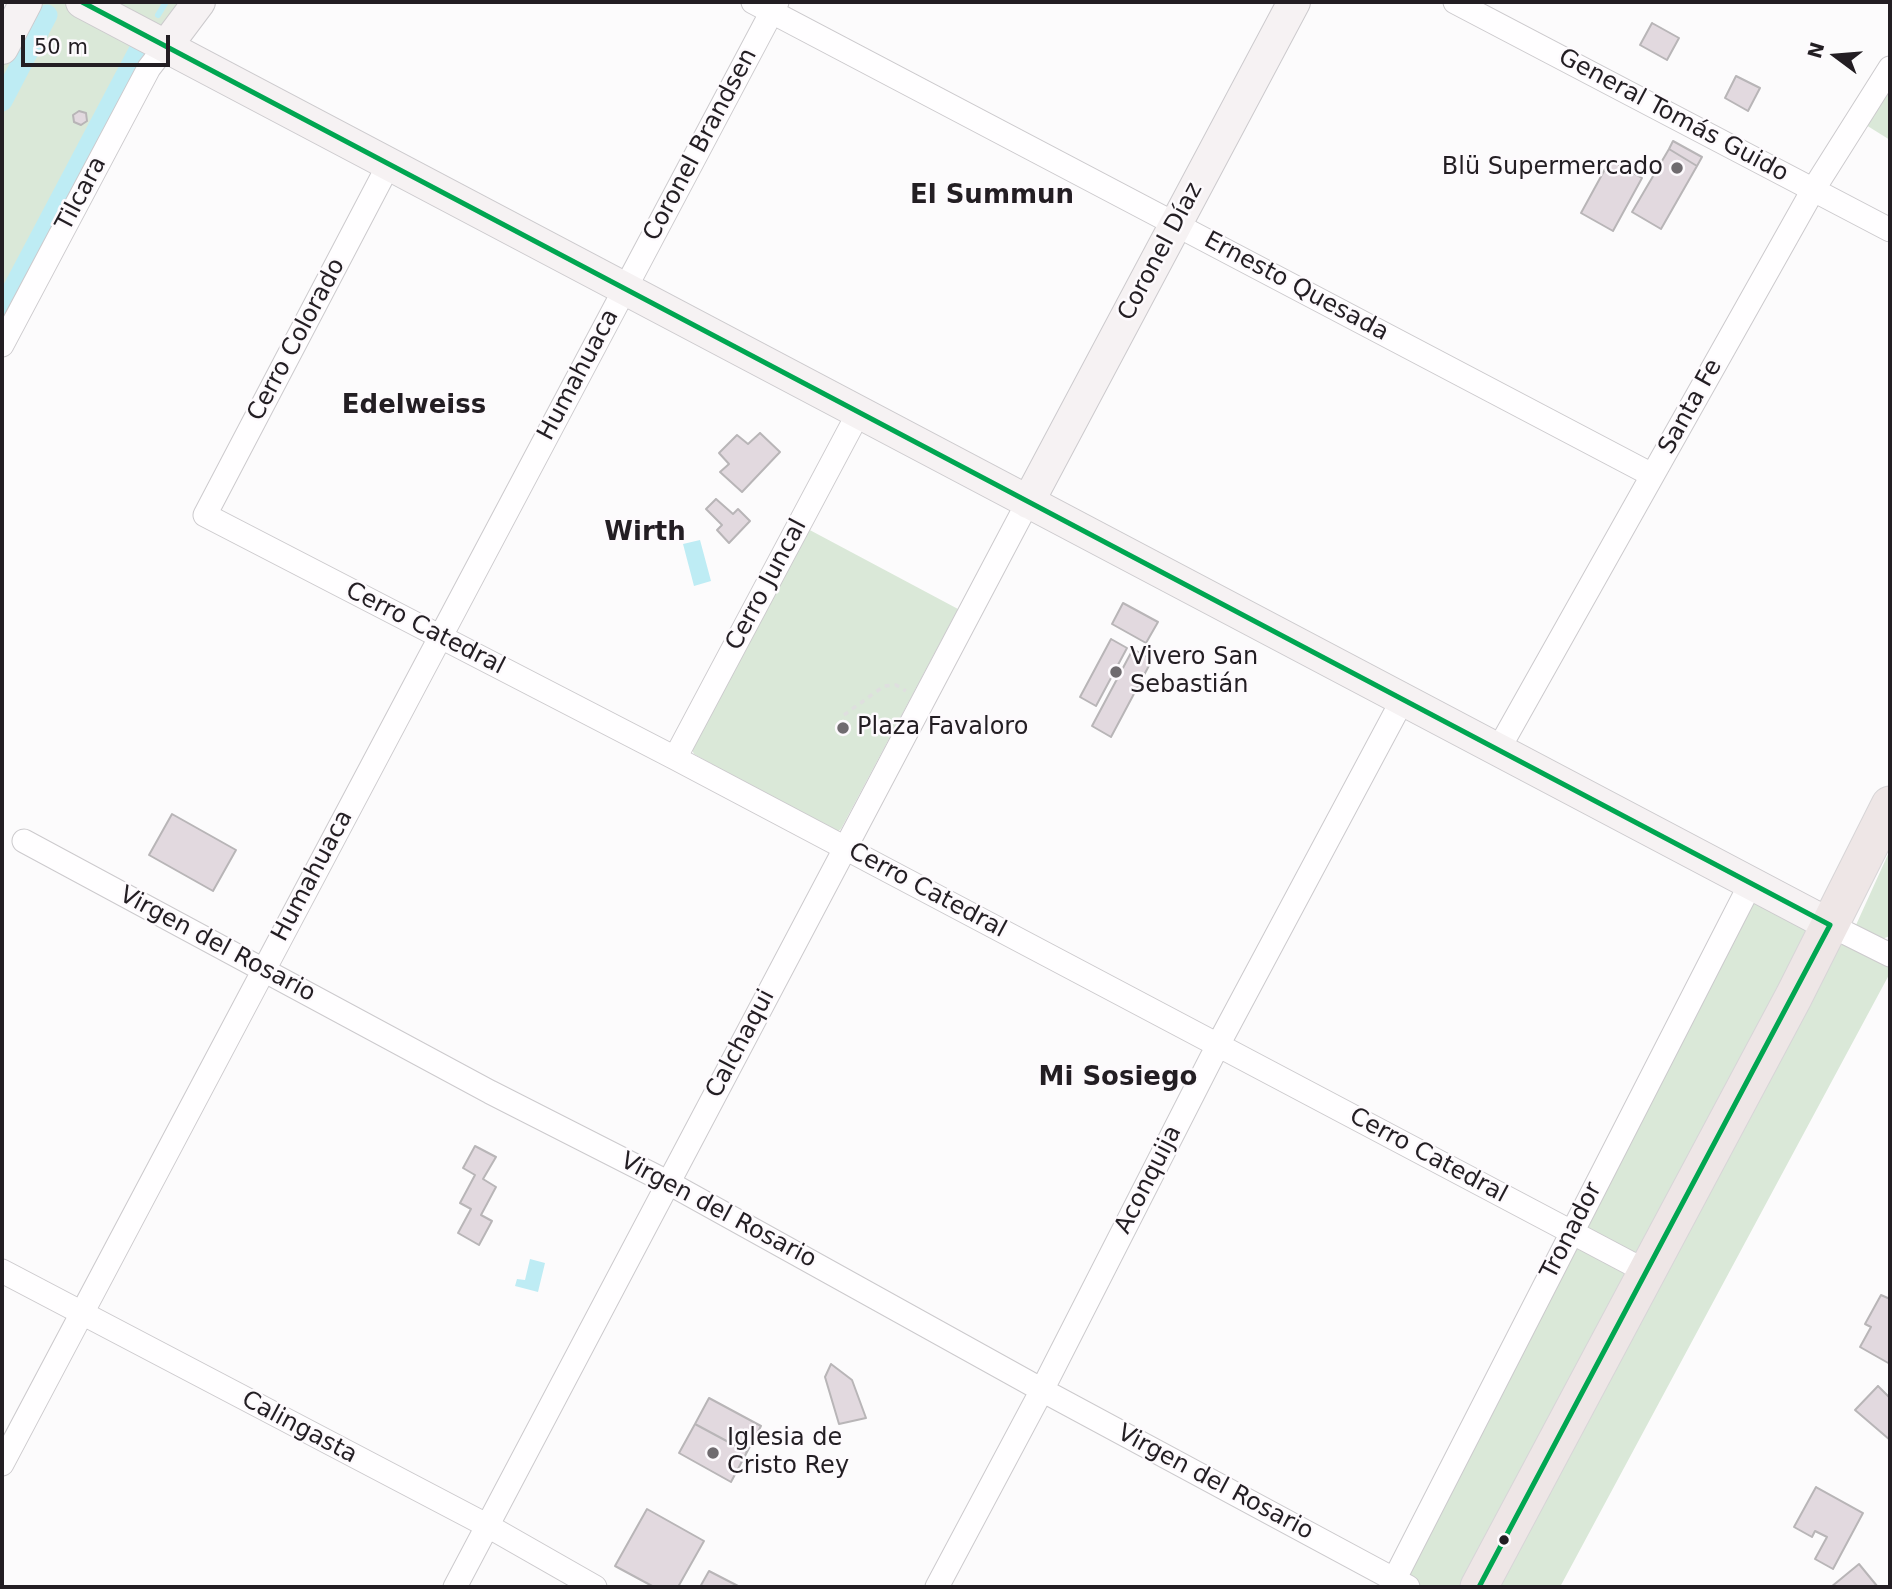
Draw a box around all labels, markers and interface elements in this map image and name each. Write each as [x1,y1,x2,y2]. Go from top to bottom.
scale bar [24,21,173,65]
north arrow [1801,21,1871,91]
text: 50 m [34,35,88,59]
text: N [1803,40,1829,61]
street label: General Tomás Guido [1553,43,1793,189]
street label: Coronel Brandsen [638,44,764,246]
street label: Tilcara [51,152,113,236]
place label: Blü Supermercado [1442,154,1663,182]
marker: Blü Supermercado [1669,160,1685,176]
street label: Coronel Díaz [1113,178,1209,326]
district label: El Summun [910,180,1074,212]
street label: Ernesto Quesada [1199,226,1393,348]
street label: Cerro Colorado [242,254,352,426]
street label: Humahuaca [532,305,626,445]
street label: Santa Fe [1653,354,1729,460]
district label: Edelweiss [342,390,486,422]
street label: Cerro Juncal [720,514,814,656]
district label: Wirth [604,517,686,549]
street label: Cerro Catedral [341,577,509,681]
place label: Vivero San Sebastián [1130,644,1258,700]
marker: Vivero San Sebastián [1108,664,1124,680]
place label: Plaza Favaloro [857,714,1028,742]
marker: Plaza Favaloro [835,720,851,736]
street label: Humahuaca [266,806,360,946]
street label: Cerro Catedral [843,837,1011,945]
street label: Virgen del Rosario [114,881,320,1009]
street label: Calchaqui [701,985,781,1103]
district label: Mi Sosiego [1039,1062,1197,1094]
street label: Cerro Catedral [1344,1102,1512,1210]
street label: Aconquija [1109,1121,1189,1239]
street label: Virgen del Rosario [615,1147,821,1275]
street label: Tronador [1535,1178,1609,1284]
street label: Calingasta [236,1386,362,1470]
street label: Virgen del Rosario [1112,1419,1318,1547]
place label: Iglesia de Cristo Rey [727,1425,849,1481]
marker: Iglesia de Cristo Rey [705,1445,721,1461]
unlabelled marker [1497,1533,1511,1547]

